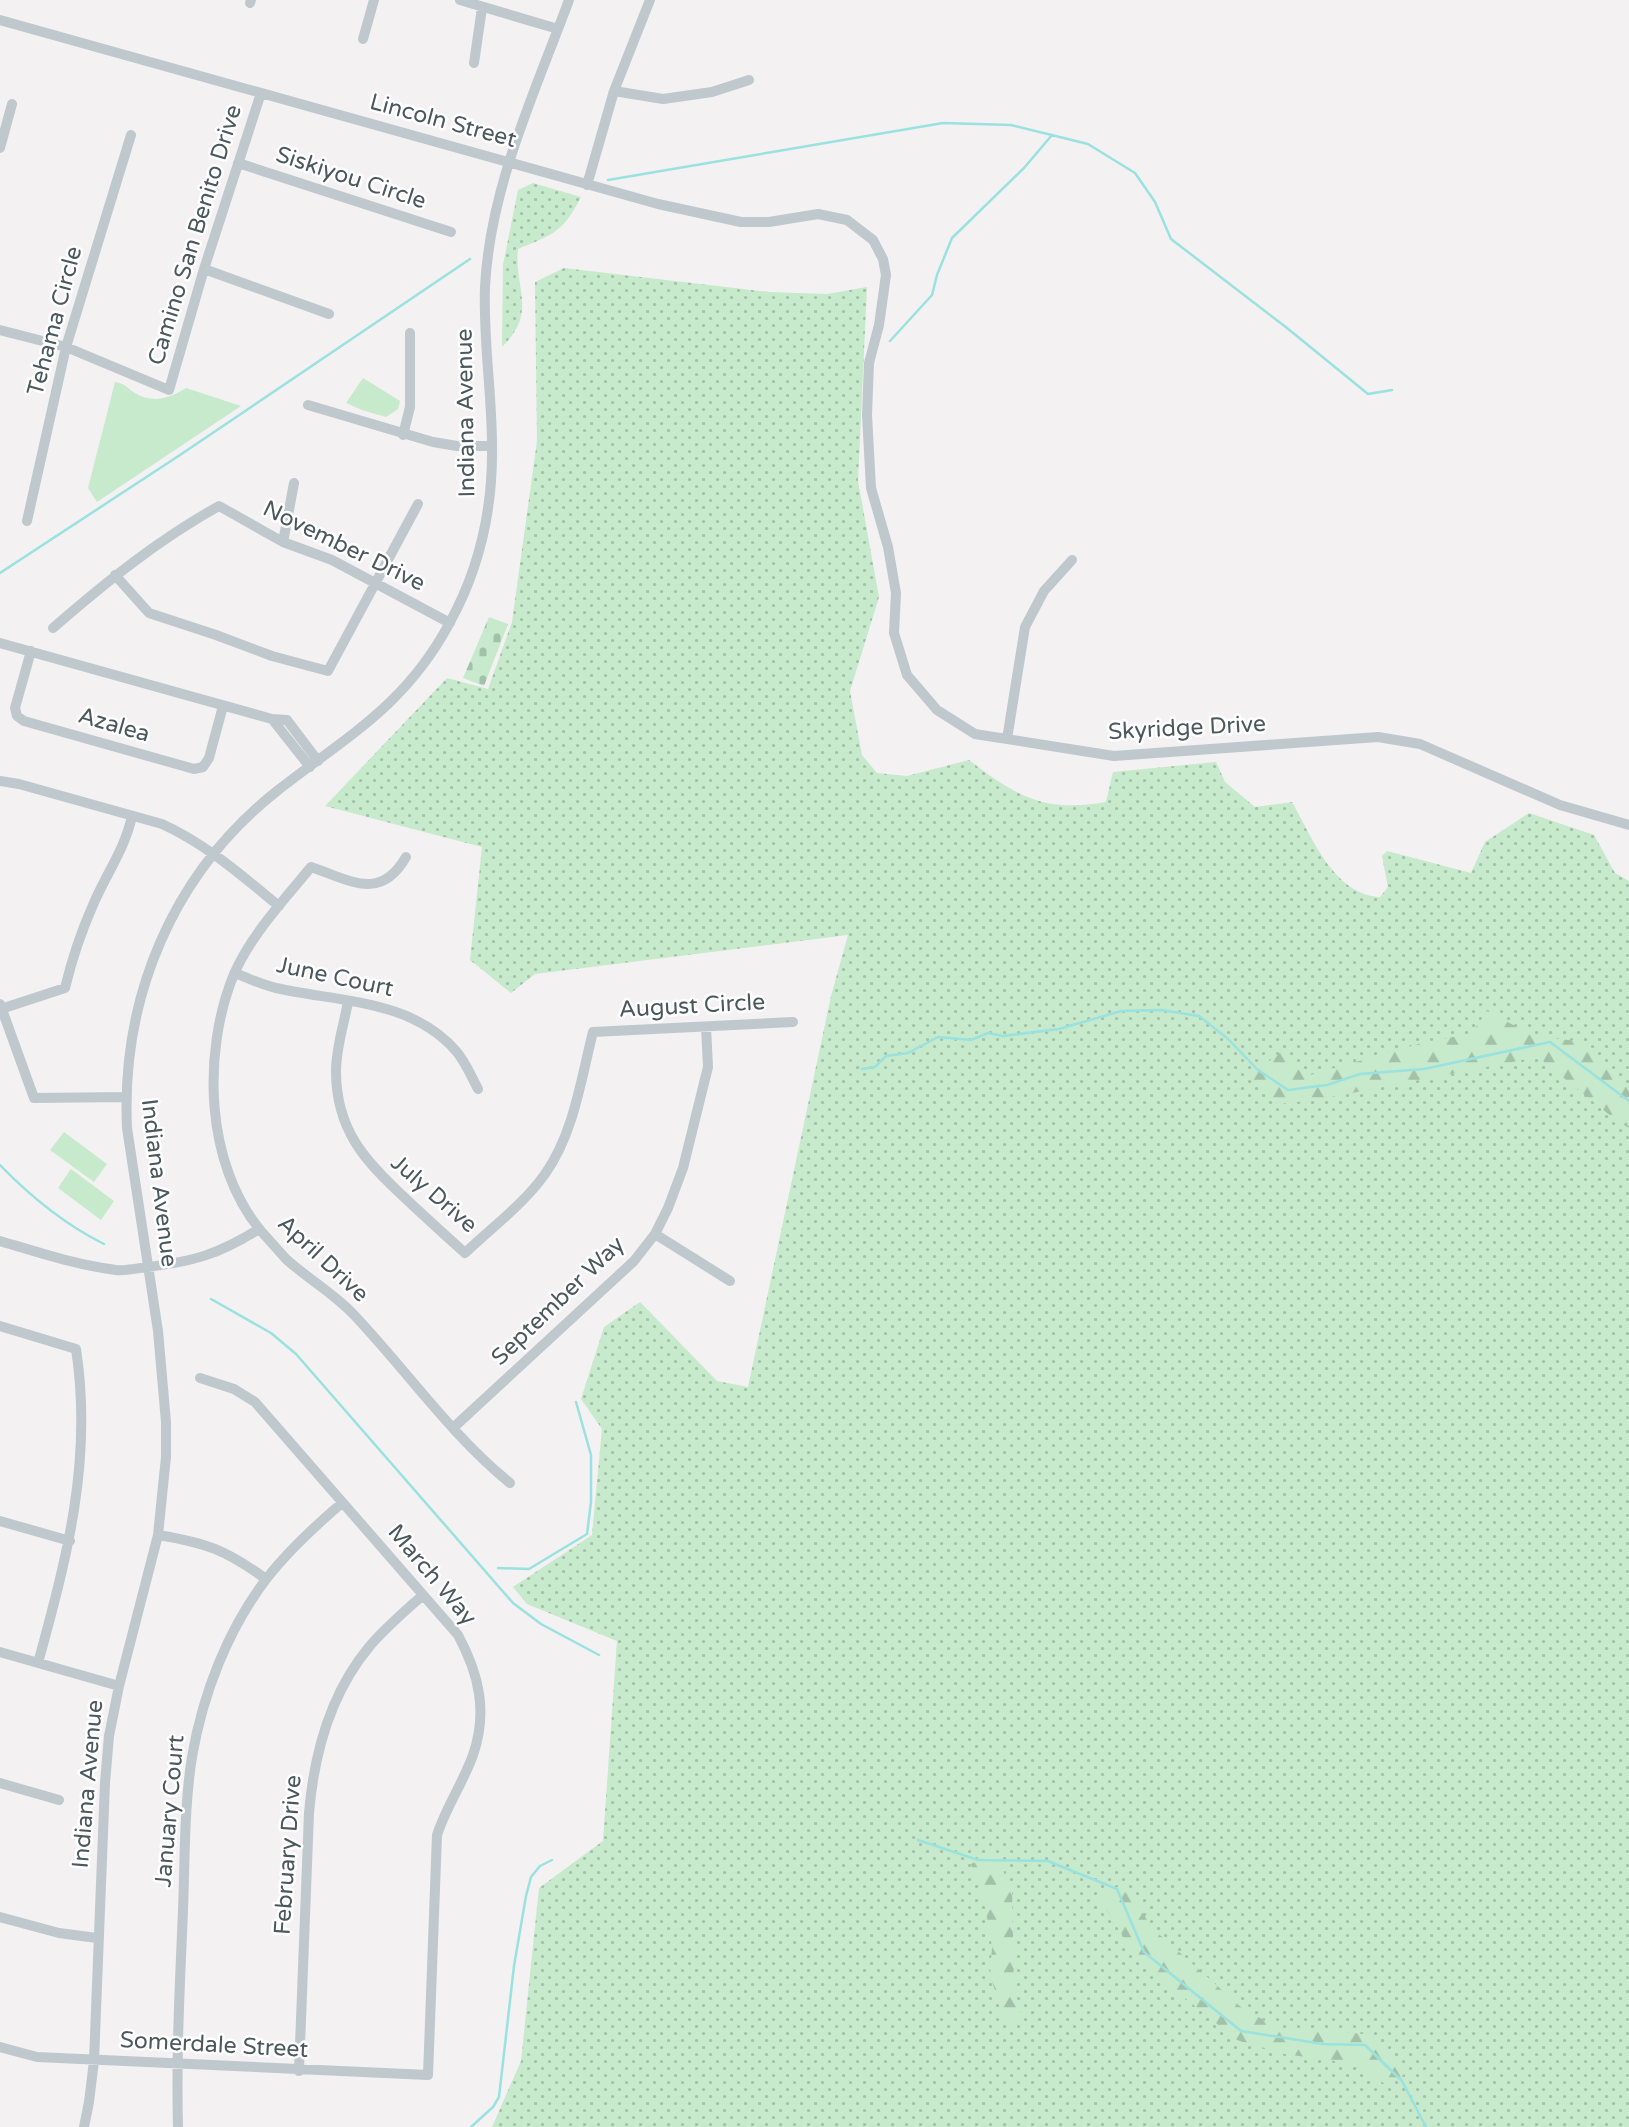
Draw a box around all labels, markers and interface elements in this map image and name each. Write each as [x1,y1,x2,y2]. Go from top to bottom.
street label: Lincoln Street [367,88,520,154]
street label: Camino San Benito Drive [142,102,248,368]
street label: Siskiyou Circle [272,141,430,215]
street label: Tehama Circle [22,243,88,399]
street label: Indiana Avenue [451,328,481,498]
street label: November Drive [258,495,430,597]
street label: Azalea [75,701,153,749]
street label: Skyridge Drive [1107,710,1267,746]
street label: June Court [274,951,396,1003]
street label: August Circle [618,988,766,1024]
street label: Indiana Avenue [135,1098,183,1268]
street label: July Drive [385,1149,483,1239]
street label: April Drive [272,1210,374,1308]
street label: September Way [486,1230,630,1372]
street label: March Way [382,1519,482,1631]
street label: Indiana Avenue [67,1699,109,1869]
street label: January Court [149,1733,191,1888]
street label: February Drive [268,1774,308,1936]
street label: Somerdale Street [119,2026,309,2064]

